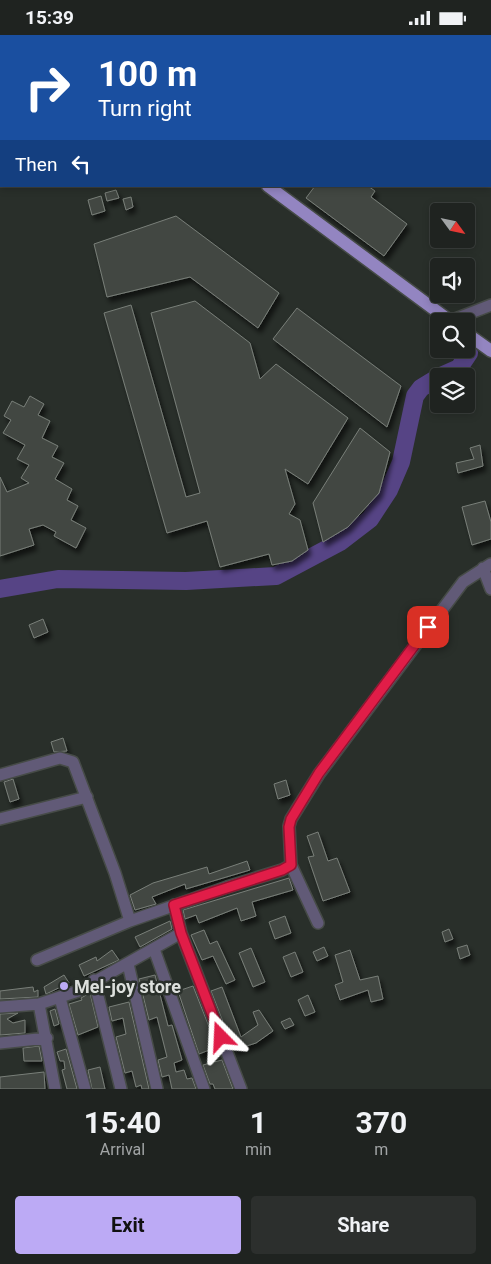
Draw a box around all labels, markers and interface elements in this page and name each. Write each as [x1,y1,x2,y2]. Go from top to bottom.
text: 15:39 [25,6,74,29]
text: 100 m [98,54,197,95]
icon: right [15,55,80,120]
text: Turn right [98,96,192,121]
icon: left [67,150,95,178]
text: Then [15,153,57,176]
north arrow [430,203,475,247]
map controls [430,203,475,413]
button: sound [430,258,475,303]
button: search [430,313,475,358]
button: layers [430,368,475,413]
pin [407,606,449,648]
icon: arrive [414,613,442,641]
place label: Mel-joy store [74,976,181,997]
marker: Mel-joy store [58,980,70,992]
position arrow [194,1010,246,1062]
text: 15:40 [84,1105,161,1140]
text: 1 [250,1105,267,1140]
text: 370 [356,1105,407,1140]
text: Arrival [100,1140,145,1159]
text: min [245,1140,272,1159]
text: m [374,1140,388,1159]
button: Exit [15,1196,241,1254]
button: Share [251,1196,476,1254]

